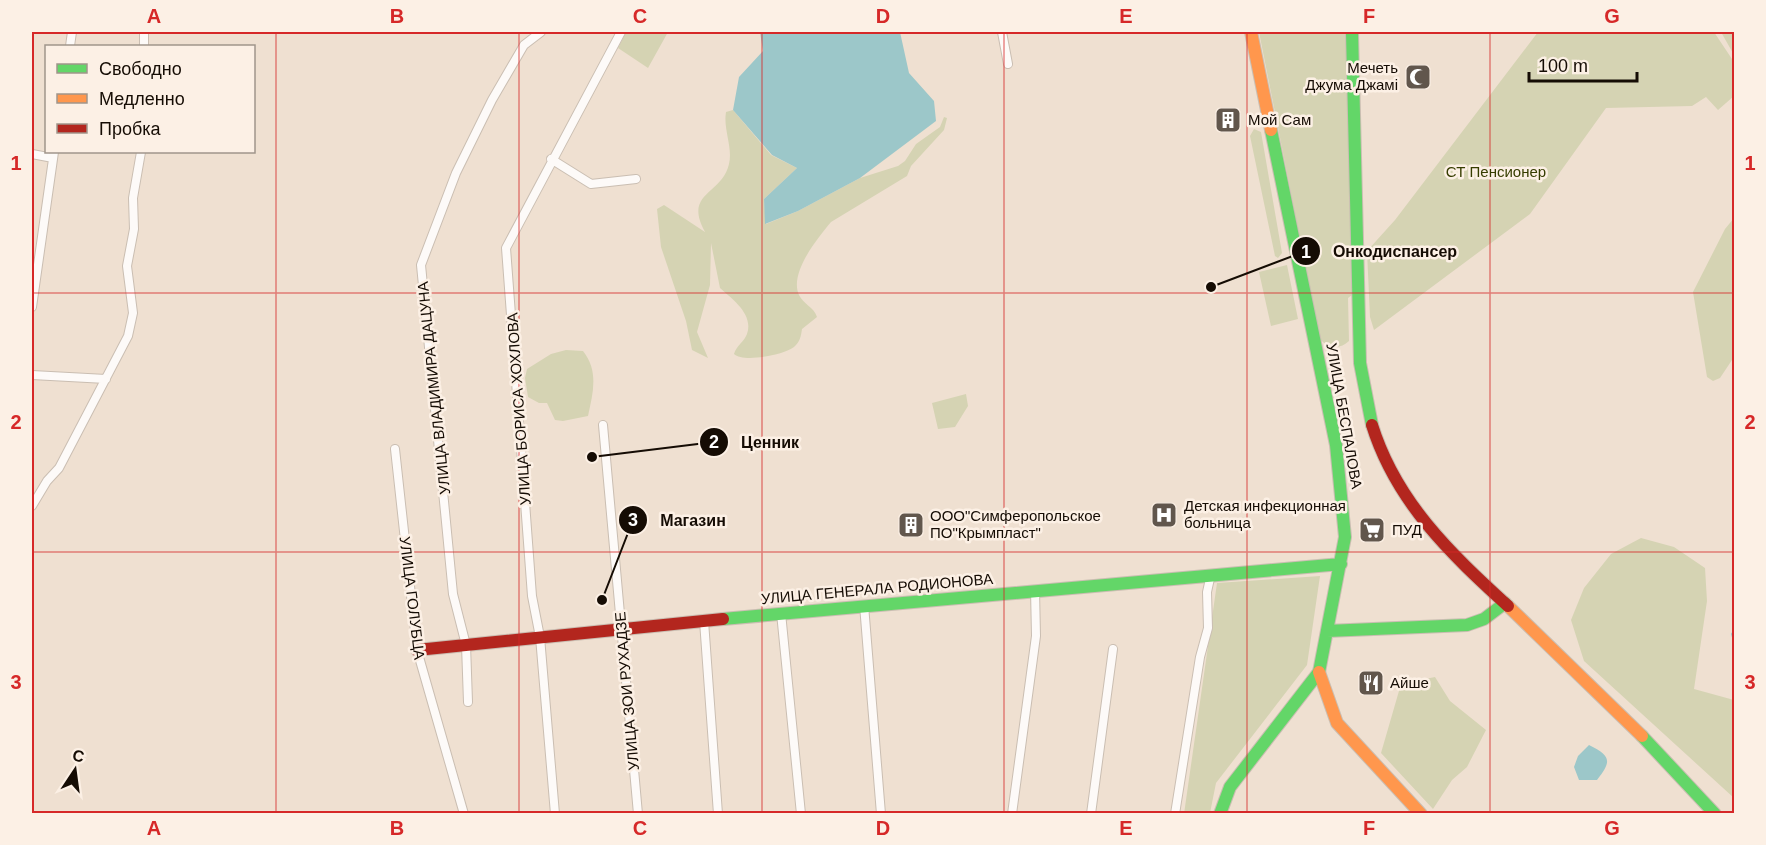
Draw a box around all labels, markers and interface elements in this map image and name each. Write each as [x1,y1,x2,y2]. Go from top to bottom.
text: A [147,5,161,27]
text: B [390,5,404,27]
text: C [633,5,647,27]
text: D [876,5,890,27]
text: E [1119,5,1133,27]
text: F [1363,5,1375,27]
text: G [1604,5,1620,27]
legend [45,45,255,153]
scale bar [1529,45,1637,83]
text: 100 m [1538,56,1588,76]
text: Свободно [99,59,182,79]
place label: Мечеть Джума Джамі [1305,59,1398,93]
mosque icon: Мечеть Джума Джамі [1403,62,1433,92]
text: Медленно [99,89,185,109]
building icon: Мой Сам [1213,105,1243,135]
place label: Мой Сам [1248,111,1311,128]
text: Пробка [99,119,162,139]
text: 1 [10,152,22,174]
text: 1 [1744,152,1756,174]
park label: СТ Пенсионер [1446,163,1546,180]
callout: Онкодиспансер [1291,234,1469,268]
text: 1 [1301,242,1311,262]
text: Онкодиспансер [1333,243,1457,260]
street label: УЛИЦА ВЛАДИМИРА ДАЦУНА [414,281,453,495]
street label: УЛИЦА БОРИСА ХОХЛОВА [503,312,534,506]
street label: УЛИЦА БЕСПАЛОВА [1323,342,1366,490]
text: 2 [10,411,22,433]
text: 2 [1744,411,1756,433]
callout: Ценник [699,425,811,459]
text: 2 [709,432,719,452]
text: Ценник [741,434,800,451]
place label: Детская инфекционная больница [1184,497,1346,531]
hospital icon: Детская инфекционная больница [1149,500,1179,530]
callout: Магазин [618,503,738,537]
place label: ООО"Симферопольское ПО"Крымпласт" [930,507,1101,541]
text: 3 [628,510,638,530]
building icon: ООО"Симферопольское ПО"Крымпласт" [896,510,926,540]
text: Магазин [660,512,726,529]
supermarket icon: ПУД [1357,515,1387,545]
place label: ПУД [1392,521,1422,538]
street label: УЛИЦА ГОЛУБЦА [397,535,428,661]
street label: УЛИЦА ГЕНЕРАЛА РОДИОНОВА [760,570,994,607]
street label: УЛИЦА ЗОИ РУХАДЗЕ [611,611,642,771]
restaurant icon: Айше [1356,668,1386,698]
text: 3 [10,671,22,693]
text: 3 [1744,671,1756,693]
place label: Айше [1390,674,1429,691]
north arrow [45,740,105,800]
text: С [71,746,86,766]
text: A [147,817,161,839]
text: B [390,817,404,839]
text: C [633,817,647,839]
text: D [876,817,890,839]
text: E [1119,817,1133,839]
text: F [1363,817,1375,839]
text: G [1604,817,1620,839]

